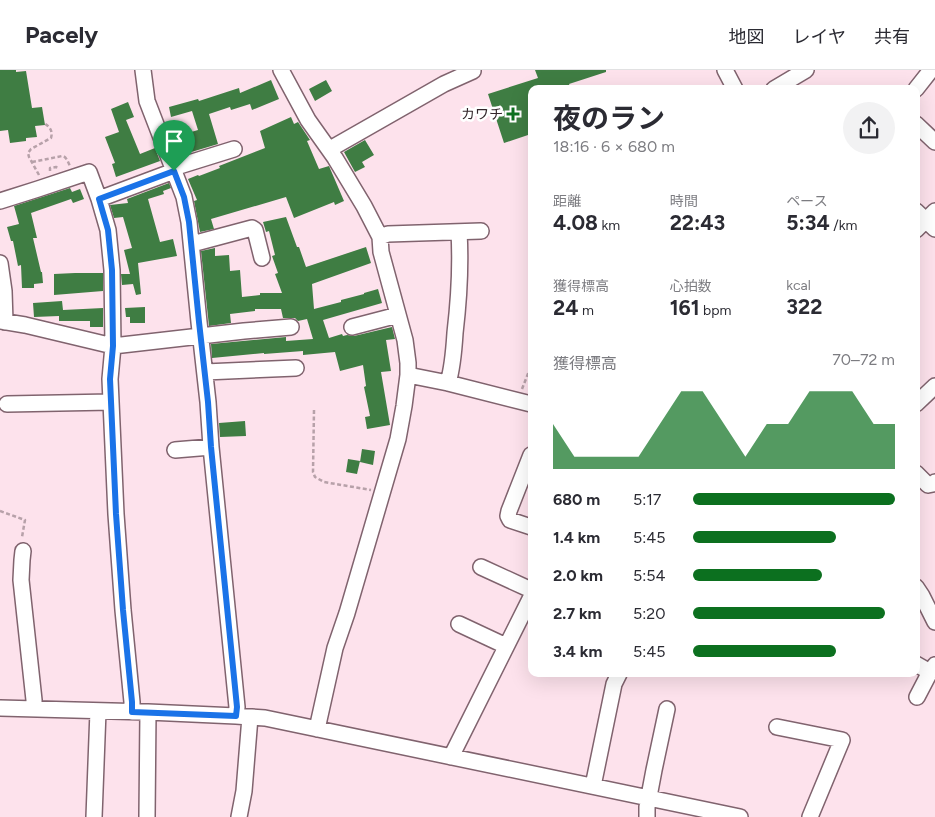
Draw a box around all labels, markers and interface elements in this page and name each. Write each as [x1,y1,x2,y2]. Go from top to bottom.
text: Pacely [25,20,98,49]
text: 地図 [729,26,765,48]
text: レイヤ [793,26,846,48]
text: 共有 [874,26,910,48]
text: 夜のラン [553,101,665,135]
button: share [843,102,895,154]
place label: カワチ [461,106,503,123]
marker: カワチ [507,108,519,120]
pin [153,120,195,171]
icon: arrive [160,127,188,155]
text: 18:16 · 6 × 680 m [553,137,675,156]
text: 距離 [553,193,581,210]
text: 時間 [670,193,698,210]
text: ペース [786,193,828,210]
text: 4.08 [553,210,598,235]
text: 22:43 [670,210,725,235]
text: 5:34 [786,210,830,235]
text: km [598,217,620,234]
text: /km [830,217,857,234]
text: kcal [786,277,811,294]
text: 獲得標高 [553,278,609,295]
text: 心拍数 [670,278,712,295]
text: 322 [786,294,822,319]
text: 24 [553,295,578,320]
text: 161 [670,295,700,320]
text: m [578,302,594,319]
text: bpm [700,302,731,319]
text: 70–72 m [832,350,895,369]
text: 獲得標高 [553,354,617,373]
text: 680 m [553,490,600,509]
text: 5:17 [633,490,661,509]
text: 1.4 km [553,528,600,547]
text: 5:45 [633,528,665,547]
text: 2.0 km [553,566,603,585]
text: 5:54 [633,566,665,585]
text: 2.7 km [553,604,602,623]
text: 5:20 [633,604,665,623]
text: 3.4 km [553,642,602,661]
text: 5:45 [633,642,665,661]

